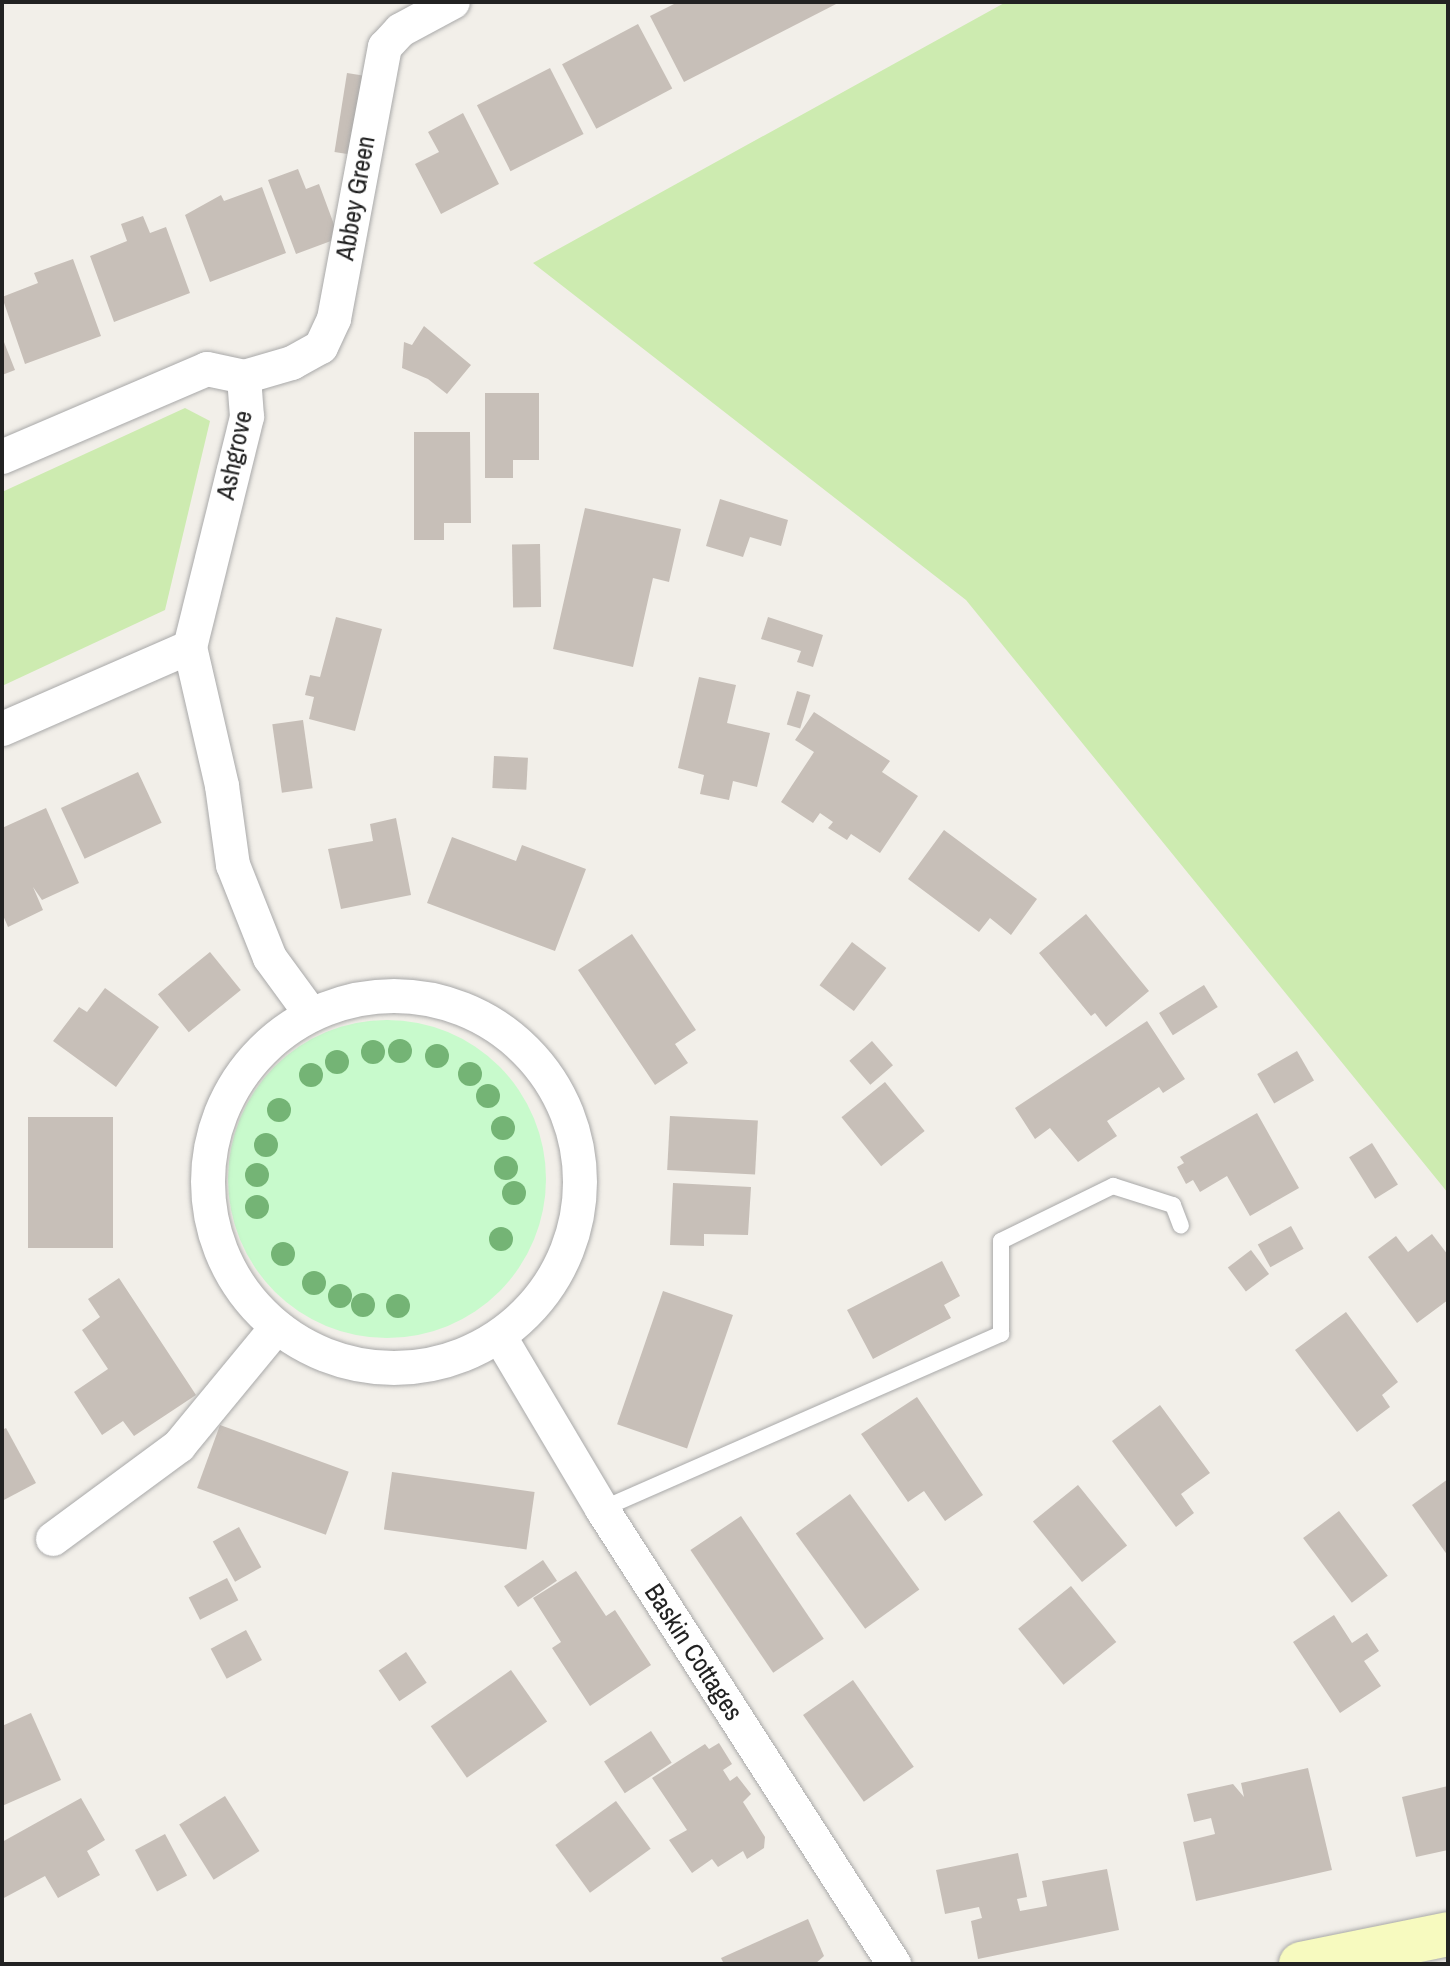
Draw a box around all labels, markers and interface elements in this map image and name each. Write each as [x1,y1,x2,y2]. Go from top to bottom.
street label: Abbey Green [329,133,381,263]
street label: Ashgrove [209,408,259,502]
street label: Baskin Cottages [638,1578,750,1726]

